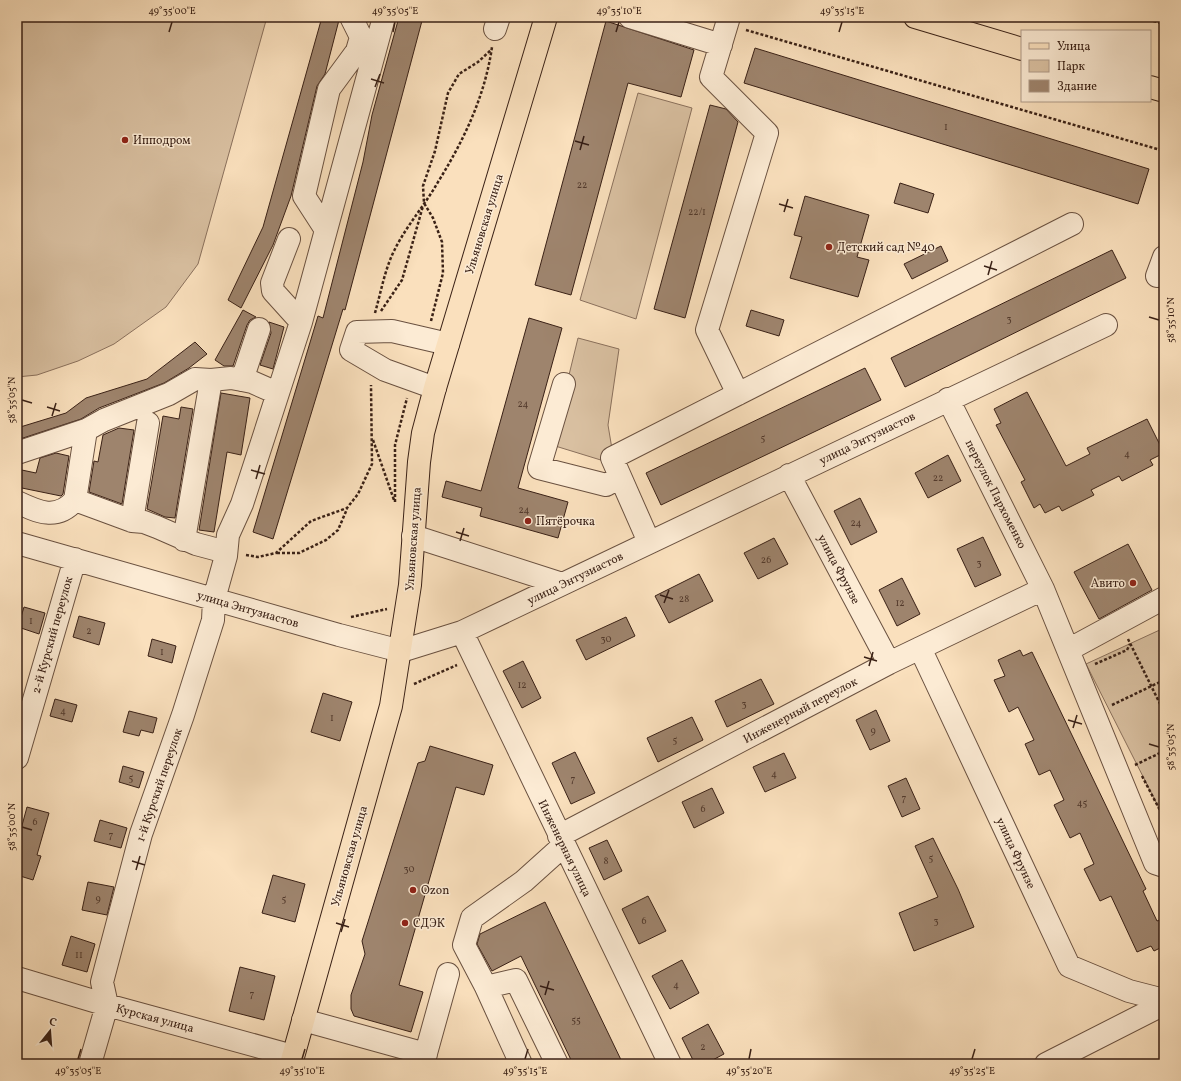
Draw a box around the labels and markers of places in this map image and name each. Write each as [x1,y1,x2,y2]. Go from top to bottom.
place label: Ипподром [133,133,190,149]
marker: Ипподром [120,135,130,145]
place label: Детский сад №40 [837,240,935,256]
marker: Детский сад №40 [824,242,834,252]
place label: Пятёрочка [536,514,595,530]
marker: Пятёрочка [523,516,533,526]
place label: Авито [1091,576,1125,592]
marker: Авито [1128,578,1138,588]
place label: Ozon [421,883,449,899]
marker: Ozon [408,885,418,895]
place label: СДЭК [413,916,445,932]
marker: СДЭК [400,918,410,928]

